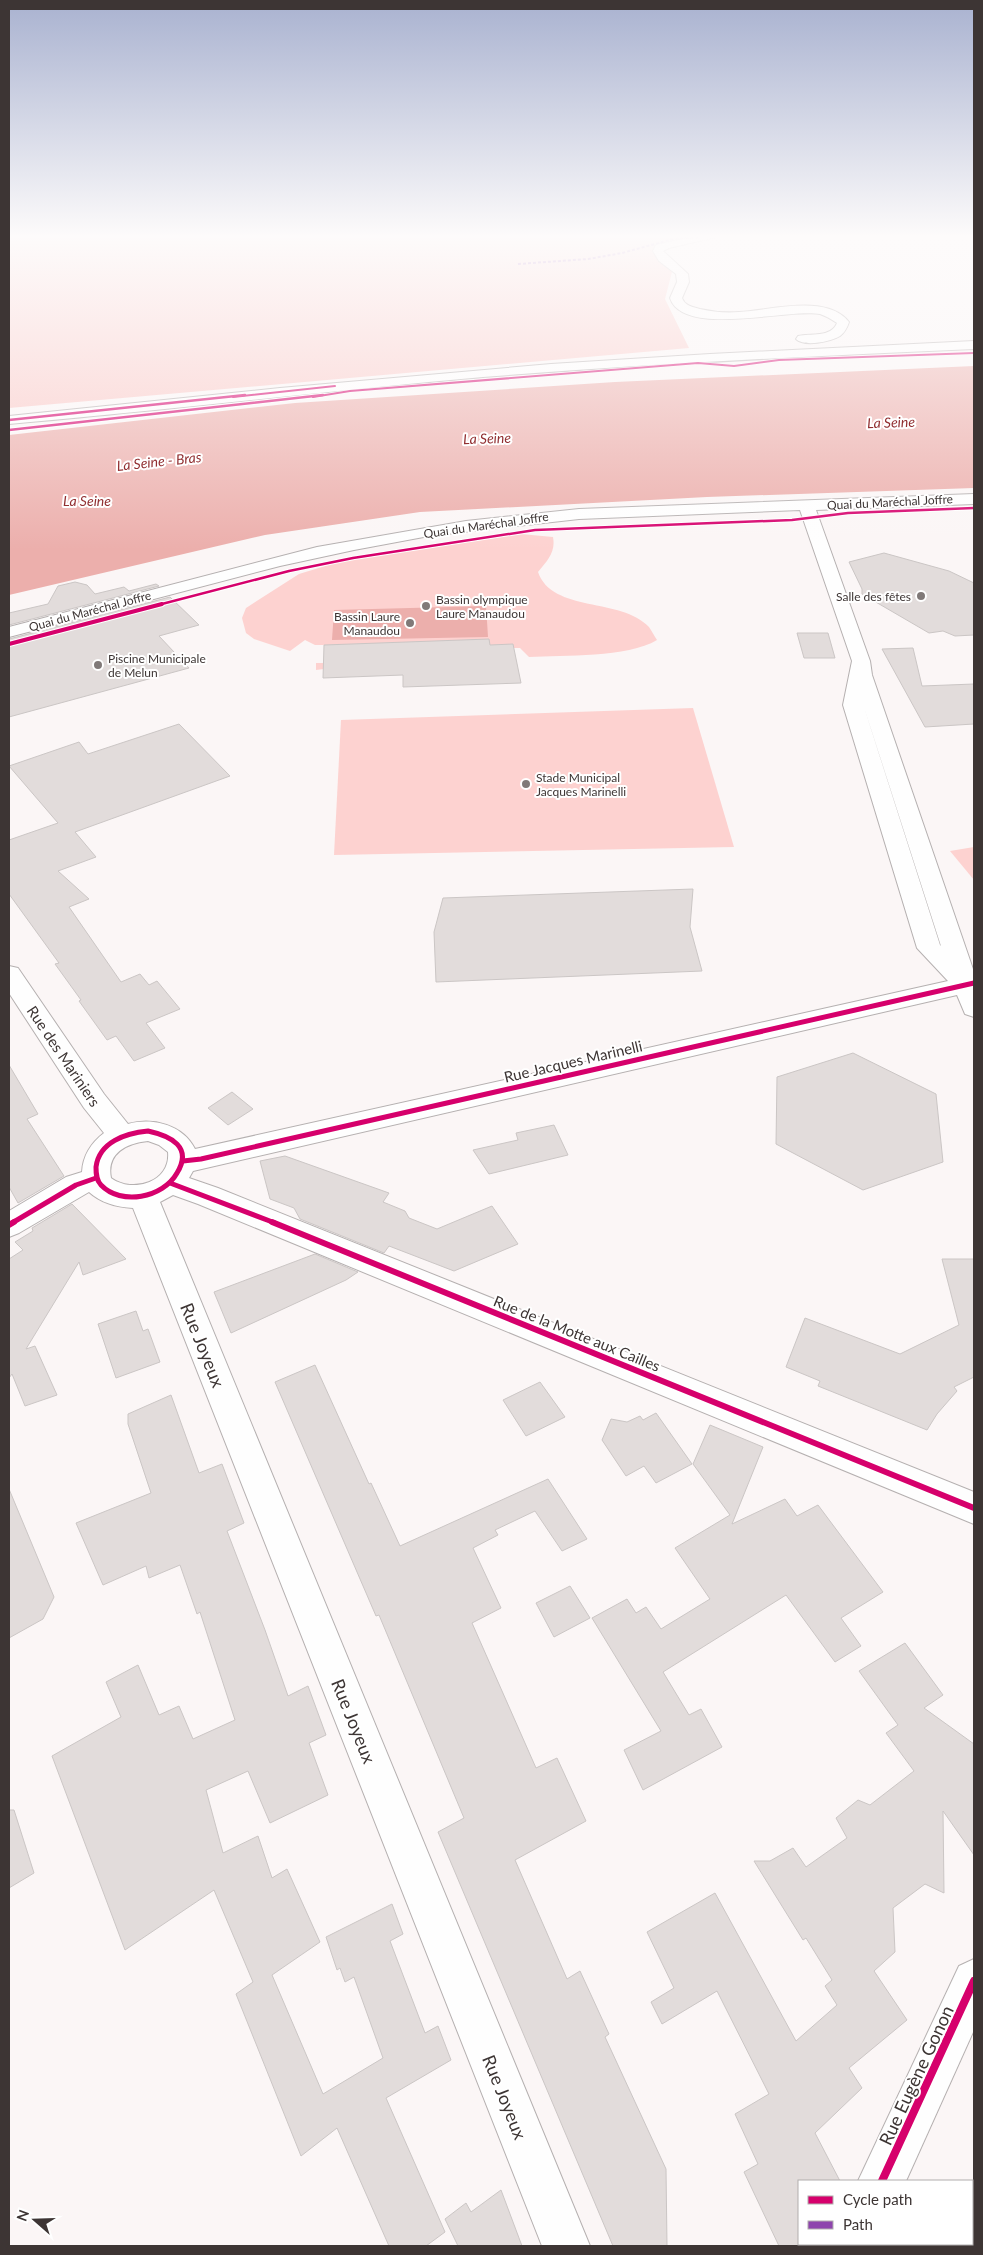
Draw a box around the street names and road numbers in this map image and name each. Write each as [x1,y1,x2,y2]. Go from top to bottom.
street label: Quai du Maréchal Joffre [827,491,953,513]
street label: Quai du Maréchal Joffre [423,509,549,541]
street label: Quai du Maréchal Joffre [27,587,153,635]
street label: Rue des Mariniers [24,1002,104,1110]
street label: Rue Jacques Marinelli [502,1036,644,1086]
street label: Rue de la Motte aux Cailles [491,1291,663,1375]
street label: Rue Joyeux [176,1299,230,1391]
street label: Rue Joyeux [327,1675,381,1767]
street label: Rue Eugène Gonon [874,2002,958,2148]
street label: Rue Joyeux [478,2051,532,2143]

